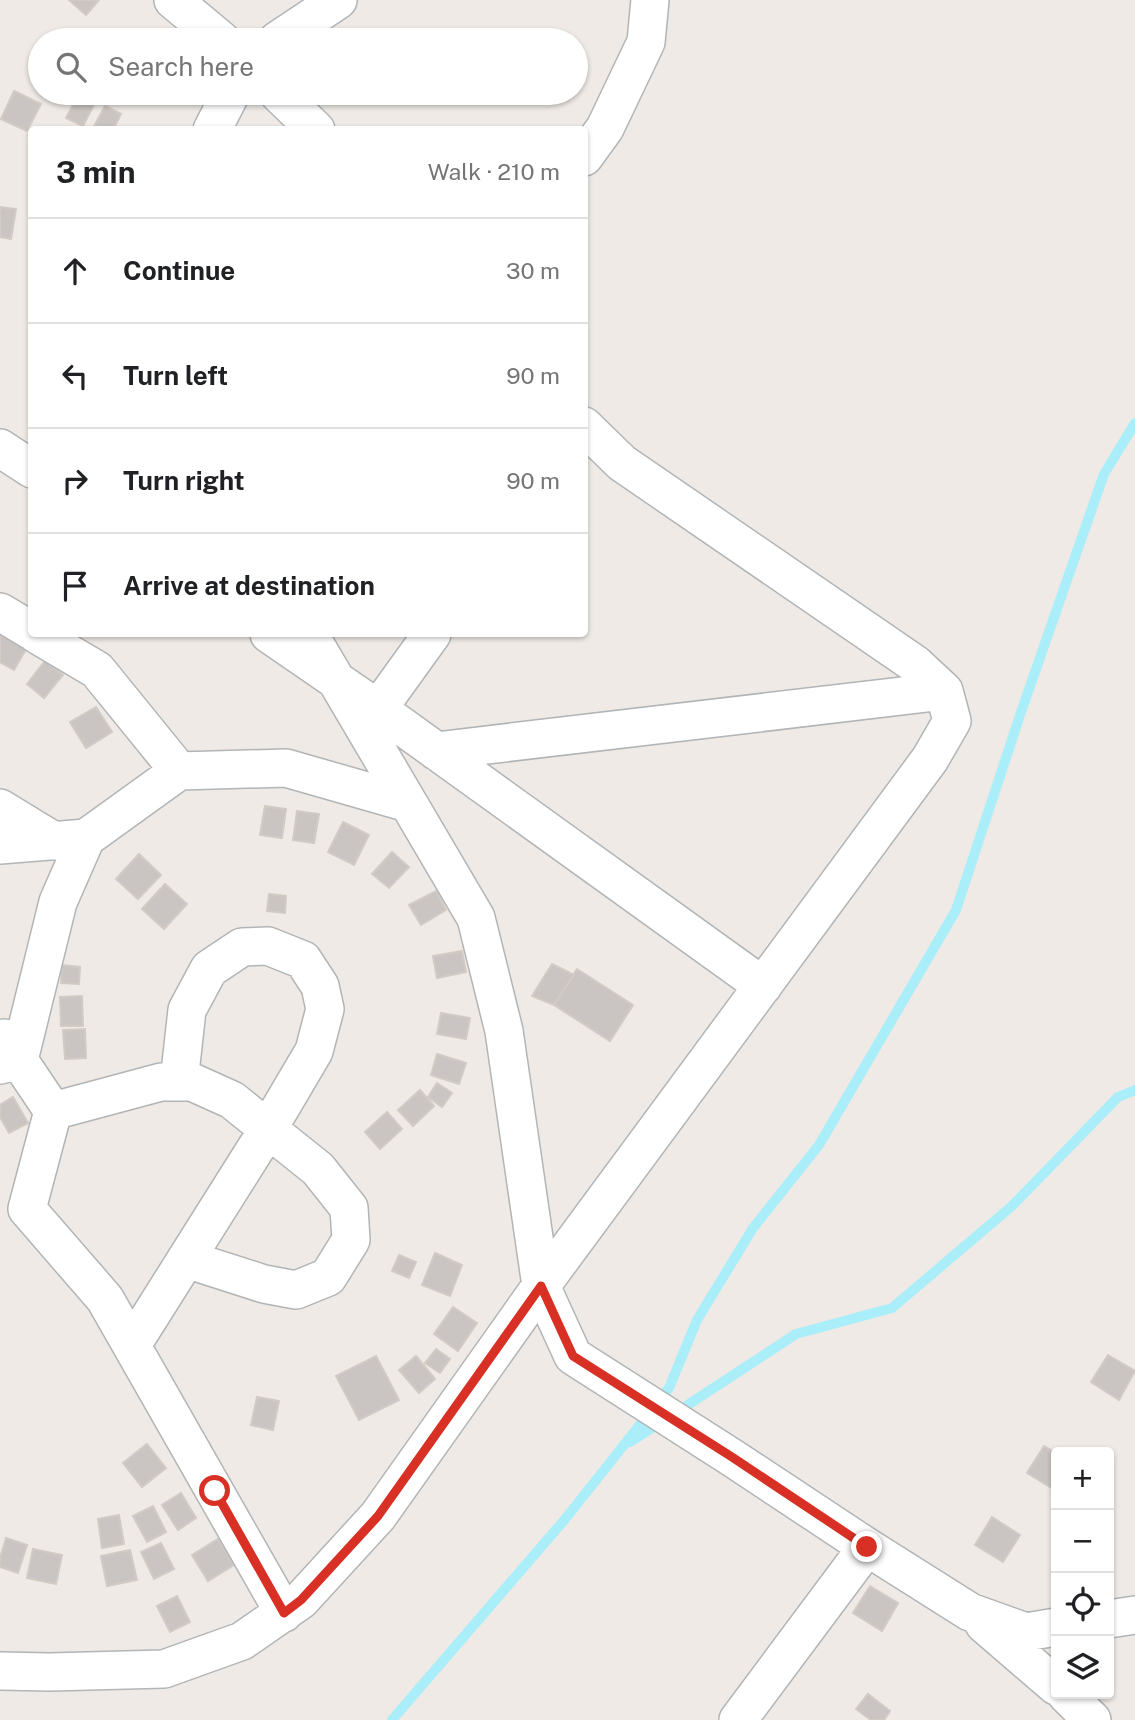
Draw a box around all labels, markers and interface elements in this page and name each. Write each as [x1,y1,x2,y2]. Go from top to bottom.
search box [28,28,588,105]
icon: search [52,48,90,86]
text: Search here [108,51,254,82]
text: 3 min [56,154,135,190]
text: Walk · 210 m [428,158,560,185]
icon: ahead [56,252,94,290]
text: Continue [123,255,235,286]
text: 30 m [506,257,560,284]
icon: left [56,357,94,395]
text: Turn left [123,360,228,391]
text: 90 m [506,362,560,389]
icon: right [56,462,94,500]
text: Turn right [123,465,245,496]
text: 90 m [506,467,560,494]
icon: arrive [56,567,94,605]
text: Arrive at destination [123,570,375,601]
map controls [1051,1447,1114,1699]
button: + [1051,1447,1114,1510]
route start [199,1475,230,1506]
button: − [1051,1510,1114,1573]
route end [851,1531,882,1562]
button: locate [1051,1573,1114,1636]
button: layers [1051,1636,1114,1699]

